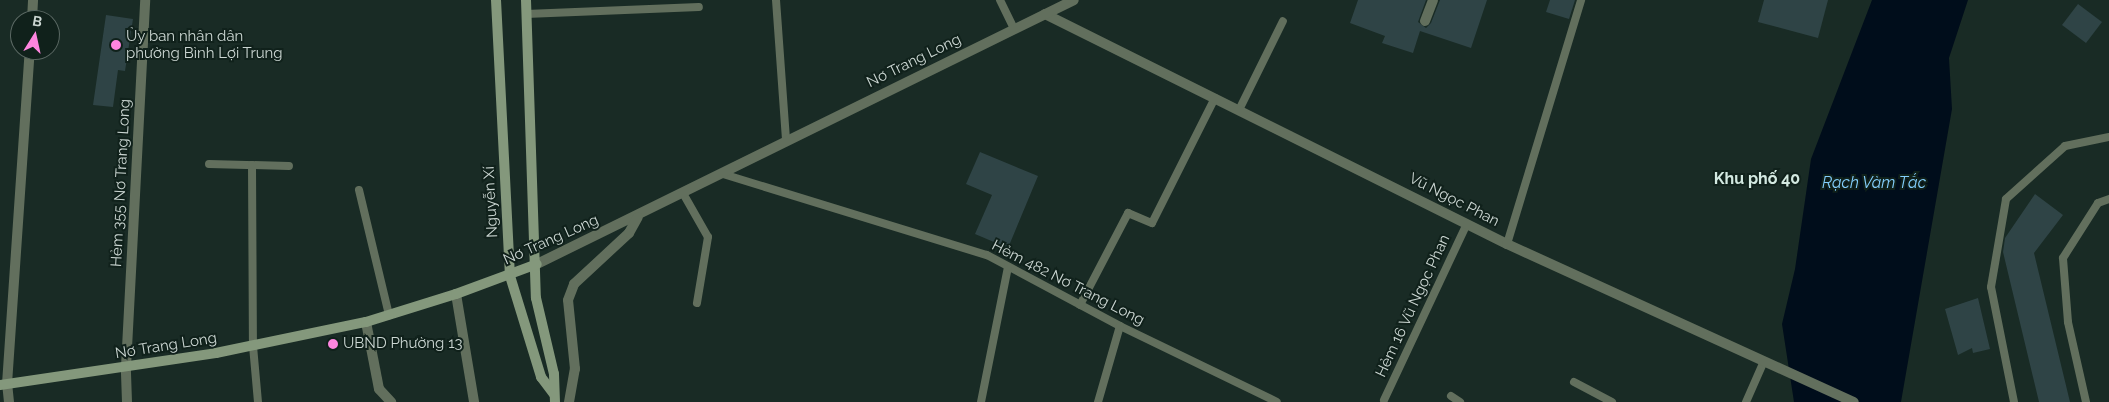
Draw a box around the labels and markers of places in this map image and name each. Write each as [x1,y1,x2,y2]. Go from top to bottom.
place label: Ủy ban nhân dân phường Bình Lợi Trung [126,27,283,62]
marker: Ủy ban nhân dân phường Bình Lợi Trung [110,39,122,51]
place label: UBND Phường 13 [343,335,463,353]
marker: UBND Phường 13 [327,338,339,350]

